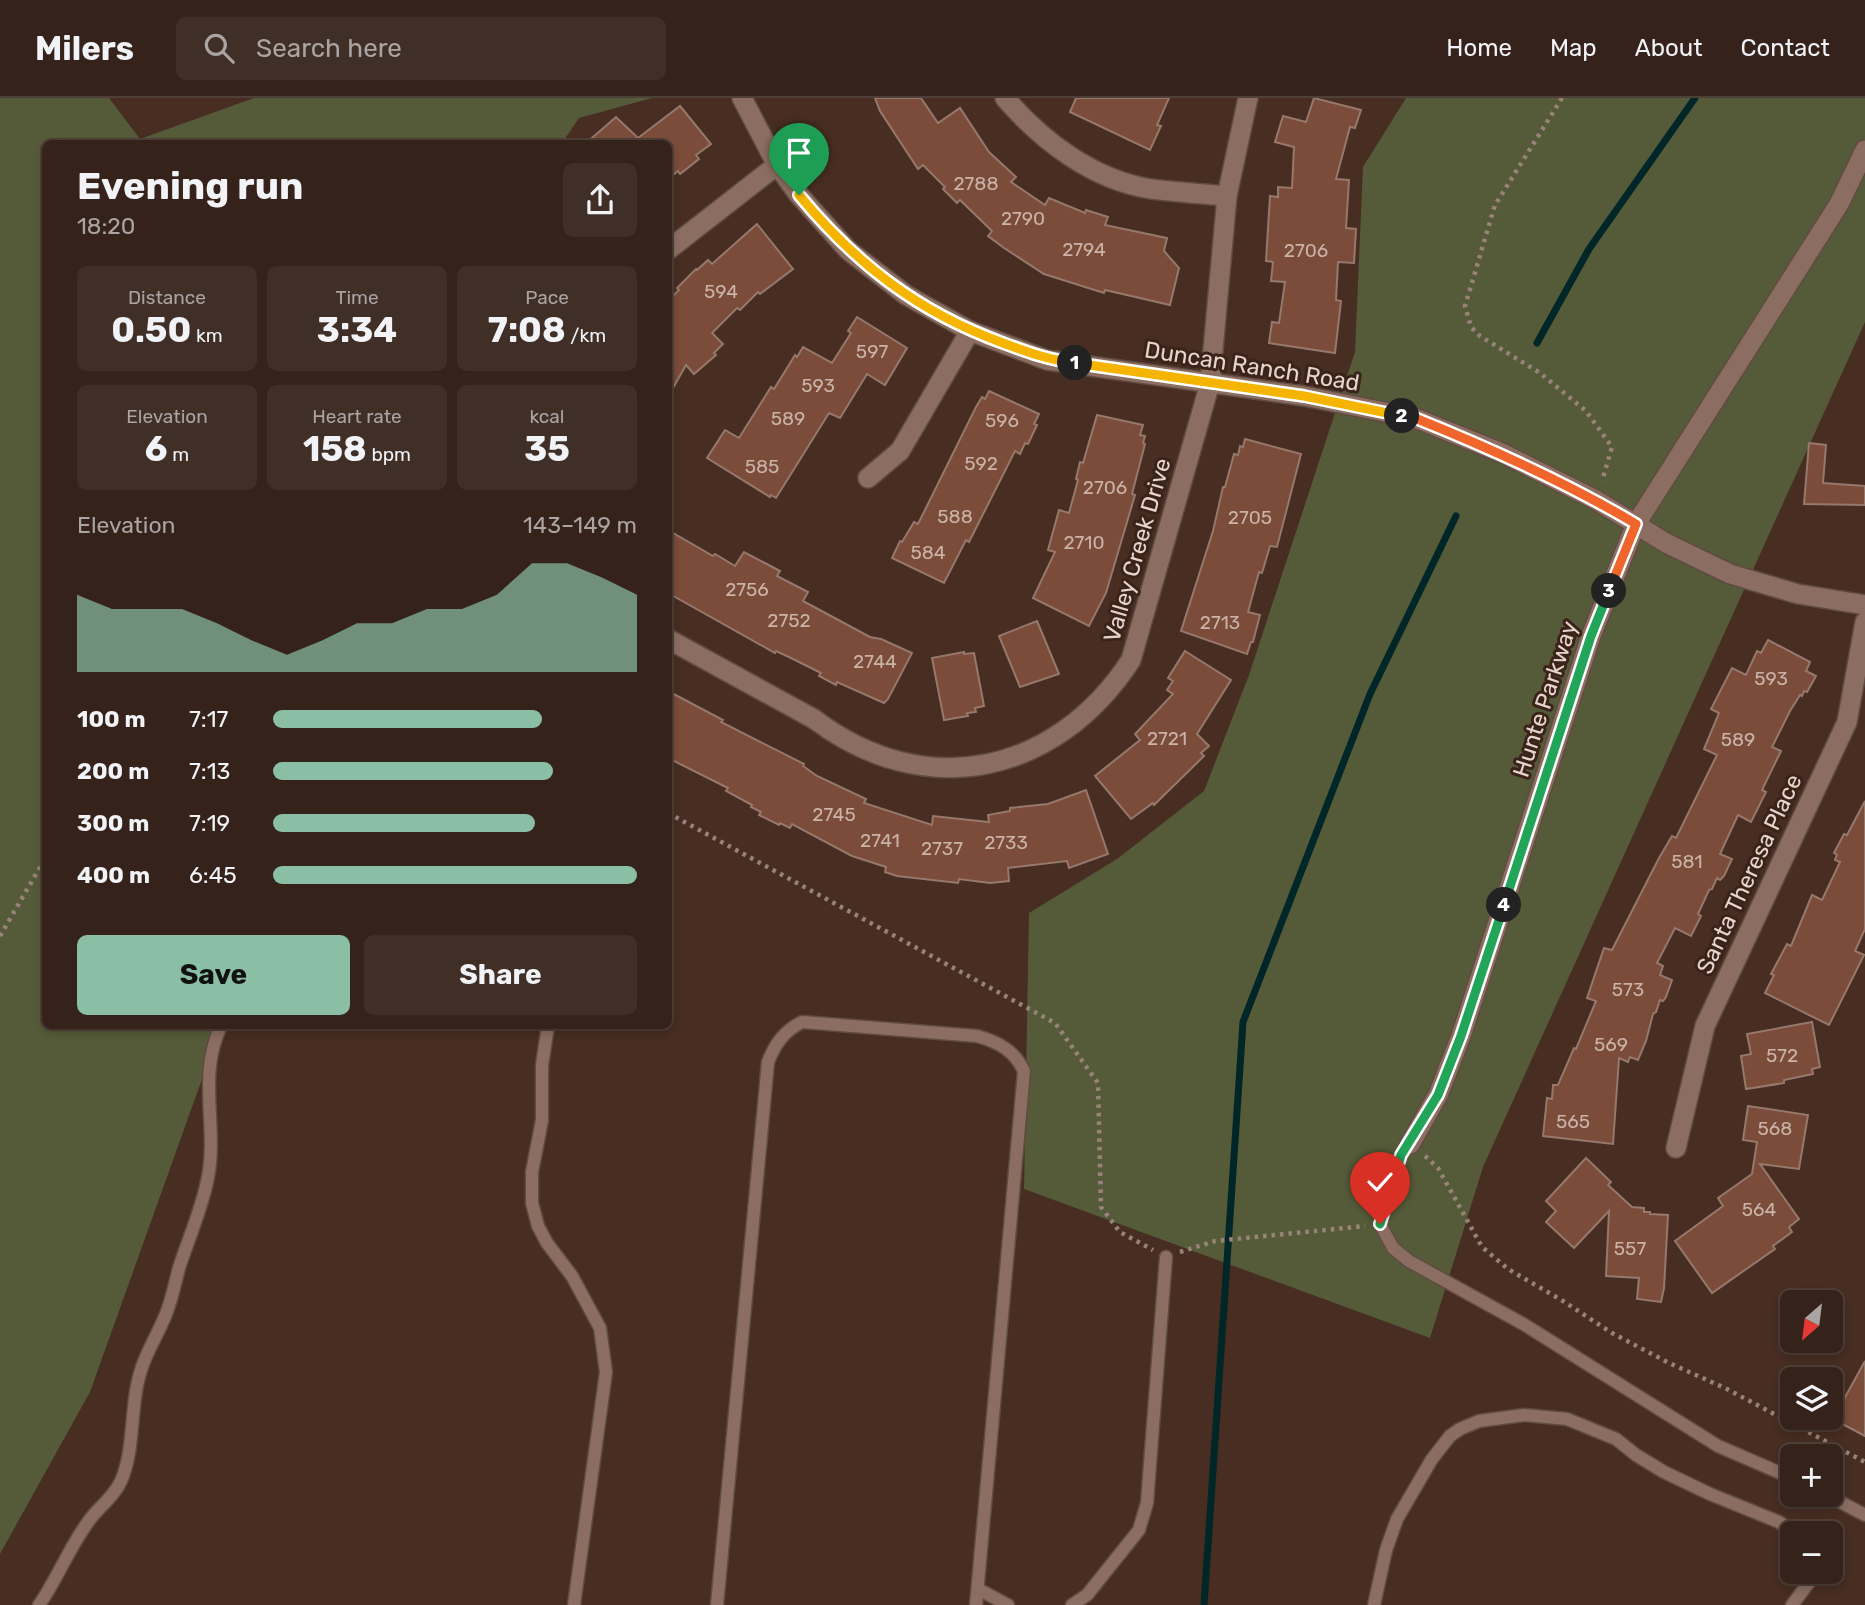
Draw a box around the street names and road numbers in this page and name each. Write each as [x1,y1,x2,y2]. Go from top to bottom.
street label: Duncan Ranch Road [1143,335,1361,397]
street label: Valley Creek Drive [1097,455,1177,645]
street label: Hunte Parkway [1507,617,1584,781]
street label: Santa Theresa Place [1690,770,1808,978]

